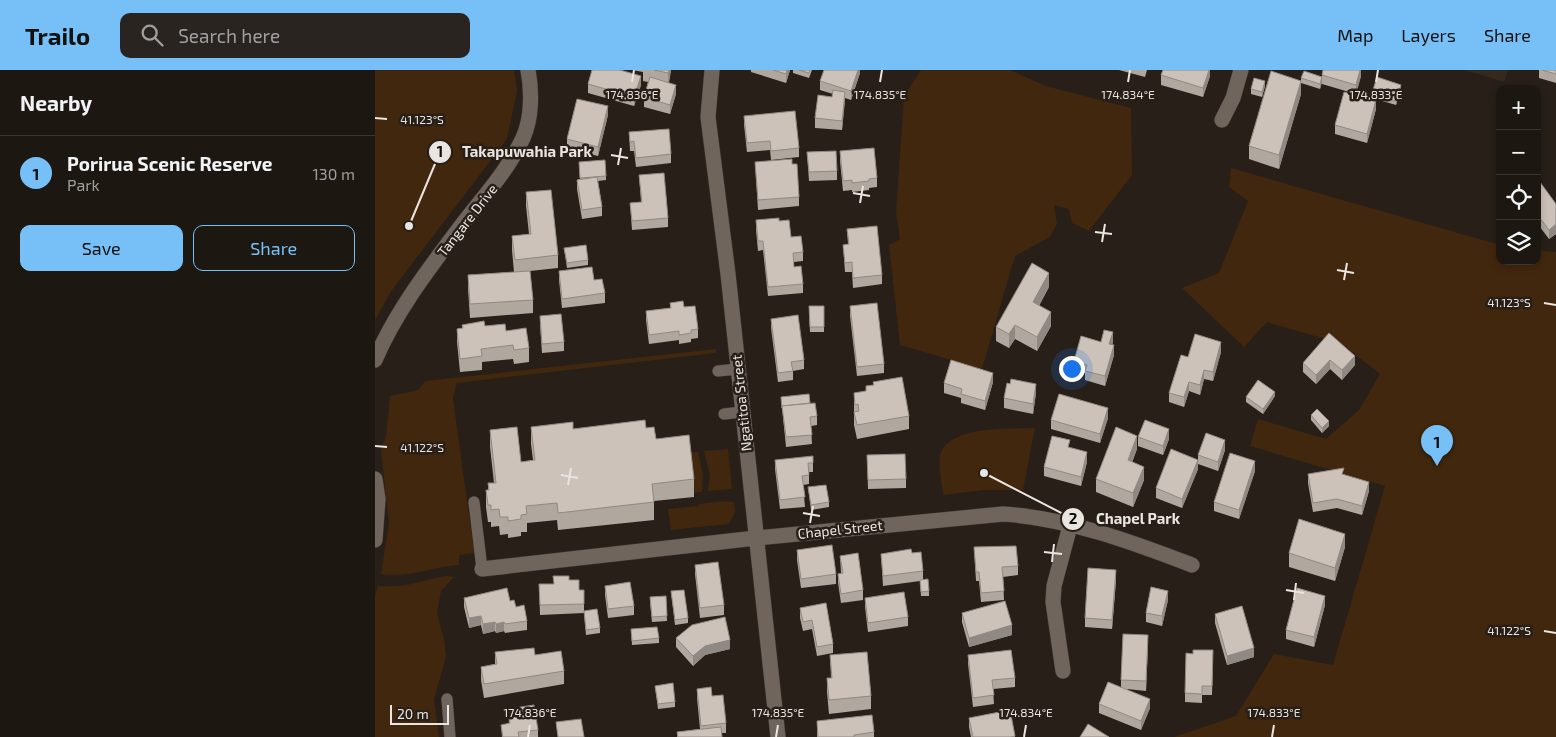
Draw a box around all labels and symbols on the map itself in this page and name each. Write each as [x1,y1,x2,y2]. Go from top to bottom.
text: 174.836°E [606,87,659,101]
text: 174.835°E [854,87,907,101]
text: 174.834°E [1101,87,1155,101]
text: 174.833°E [1350,87,1403,101]
text: 41.123°S [400,112,444,126]
callout: Takapuwahia Park [427,137,602,167]
text: 1 [437,142,443,160]
text: Takapuwahia Park [462,142,593,160]
street label: Tangare Drive [433,180,501,260]
text: 41.123°S [1487,295,1531,309]
street label: Ngatitoa Street [727,354,755,452]
your location [1059,356,1085,382]
pin: 1 [1421,425,1453,466]
text: 41.122°S [400,440,444,454]
callout: Chapel Park [1060,504,1190,534]
text: 2 [1069,509,1078,527]
text: Chapel Park [1096,509,1181,527]
street label: Chapel Street [797,516,883,542]
text: 41.122°S [1487,623,1531,637]
scale bar [390,702,449,725]
text: 174.836°E [504,705,557,719]
text: 174.835°E [752,705,805,719]
text: 174.834°E [999,705,1053,719]
text: 174.833°E [1248,705,1301,719]

